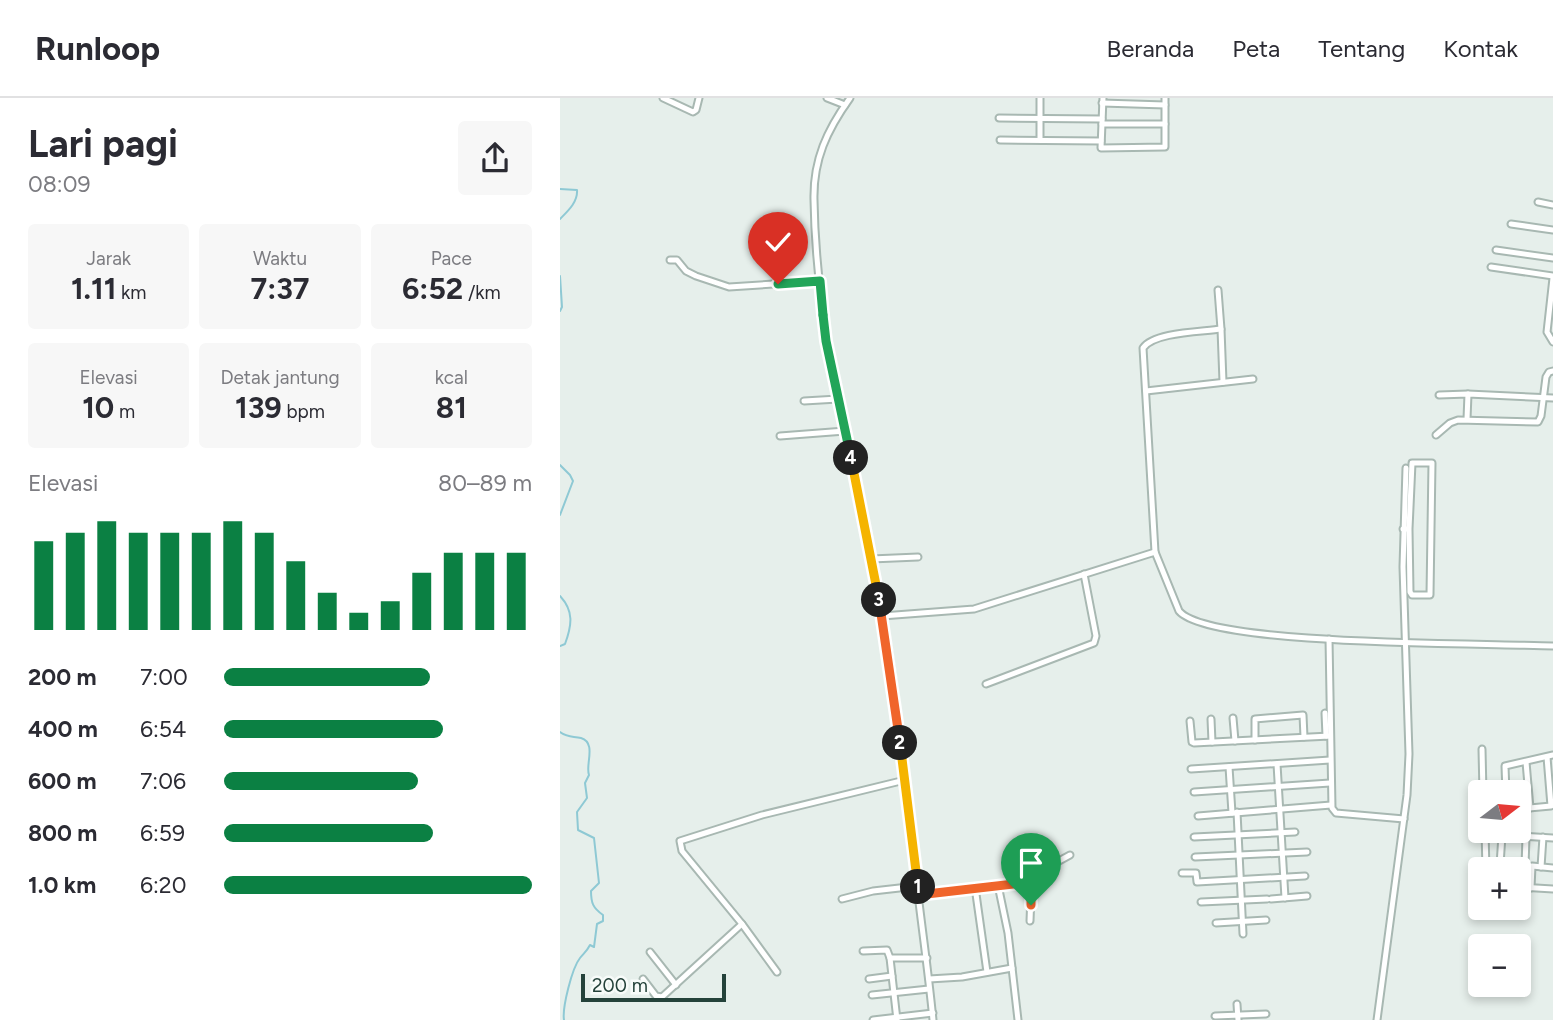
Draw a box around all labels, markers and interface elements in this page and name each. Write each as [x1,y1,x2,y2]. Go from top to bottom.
text: Runloop [35,29,160,68]
text: Beranda [1107,34,1194,63]
text: Peta [1232,34,1280,63]
text: Tentang [1318,34,1405,63]
text: Kontak [1443,34,1518,63]
text: Lari pagi [28,121,178,167]
button: share [458,121,532,195]
text: 08:09 [28,170,90,198]
pin [748,212,808,284]
icon: check [759,223,797,261]
text: Jarak [86,247,131,270]
text: Waktu [253,247,307,270]
text: Pace [431,247,472,270]
text: 1.11 [71,270,116,307]
text: 7:37 [250,270,310,307]
text: 6:52 [402,270,463,307]
text: km [116,281,146,304]
text: /km [463,281,501,304]
text: Elevasi [80,366,138,389]
text: Detak jantung [220,366,340,389]
text: kcal [435,366,468,389]
text: 10 [82,389,114,426]
text: 139 [235,389,282,426]
text: 81 [436,389,467,426]
text: m [114,400,135,423]
text: bpm [282,400,325,423]
pin: 4 [834,440,868,476]
text: 4 [844,446,857,469]
text: Elevasi [28,469,98,497]
text: 80–89 m [438,469,532,497]
pin: 3 [862,582,896,618]
text: 3 [873,588,884,611]
text: 200 m [28,663,97,691]
text: 7:00 [140,663,188,691]
text: 400 m [28,715,98,743]
text: 6:54 [140,715,186,743]
pin: 2 [882,726,918,760]
text: 2 [894,731,905,754]
text: 600 m [28,767,97,795]
text: 7:06 [140,767,186,795]
north arrow [1468,780,1531,844]
map controls [1468,780,1531,997]
text: 800 m [28,819,97,847]
text: 6:59 [140,819,185,847]
pin [1001,833,1061,905]
icon: arrive [1012,844,1050,882]
button: + [1468,857,1531,920]
pin: 1 [900,870,936,904]
text: 1.0 km [28,871,96,899]
text: 6:20 [140,871,186,899]
text: 1 [913,875,922,898]
button: − [1468,934,1531,997]
scale bar [581,971,726,1003]
text: 200 m [592,974,648,997]

